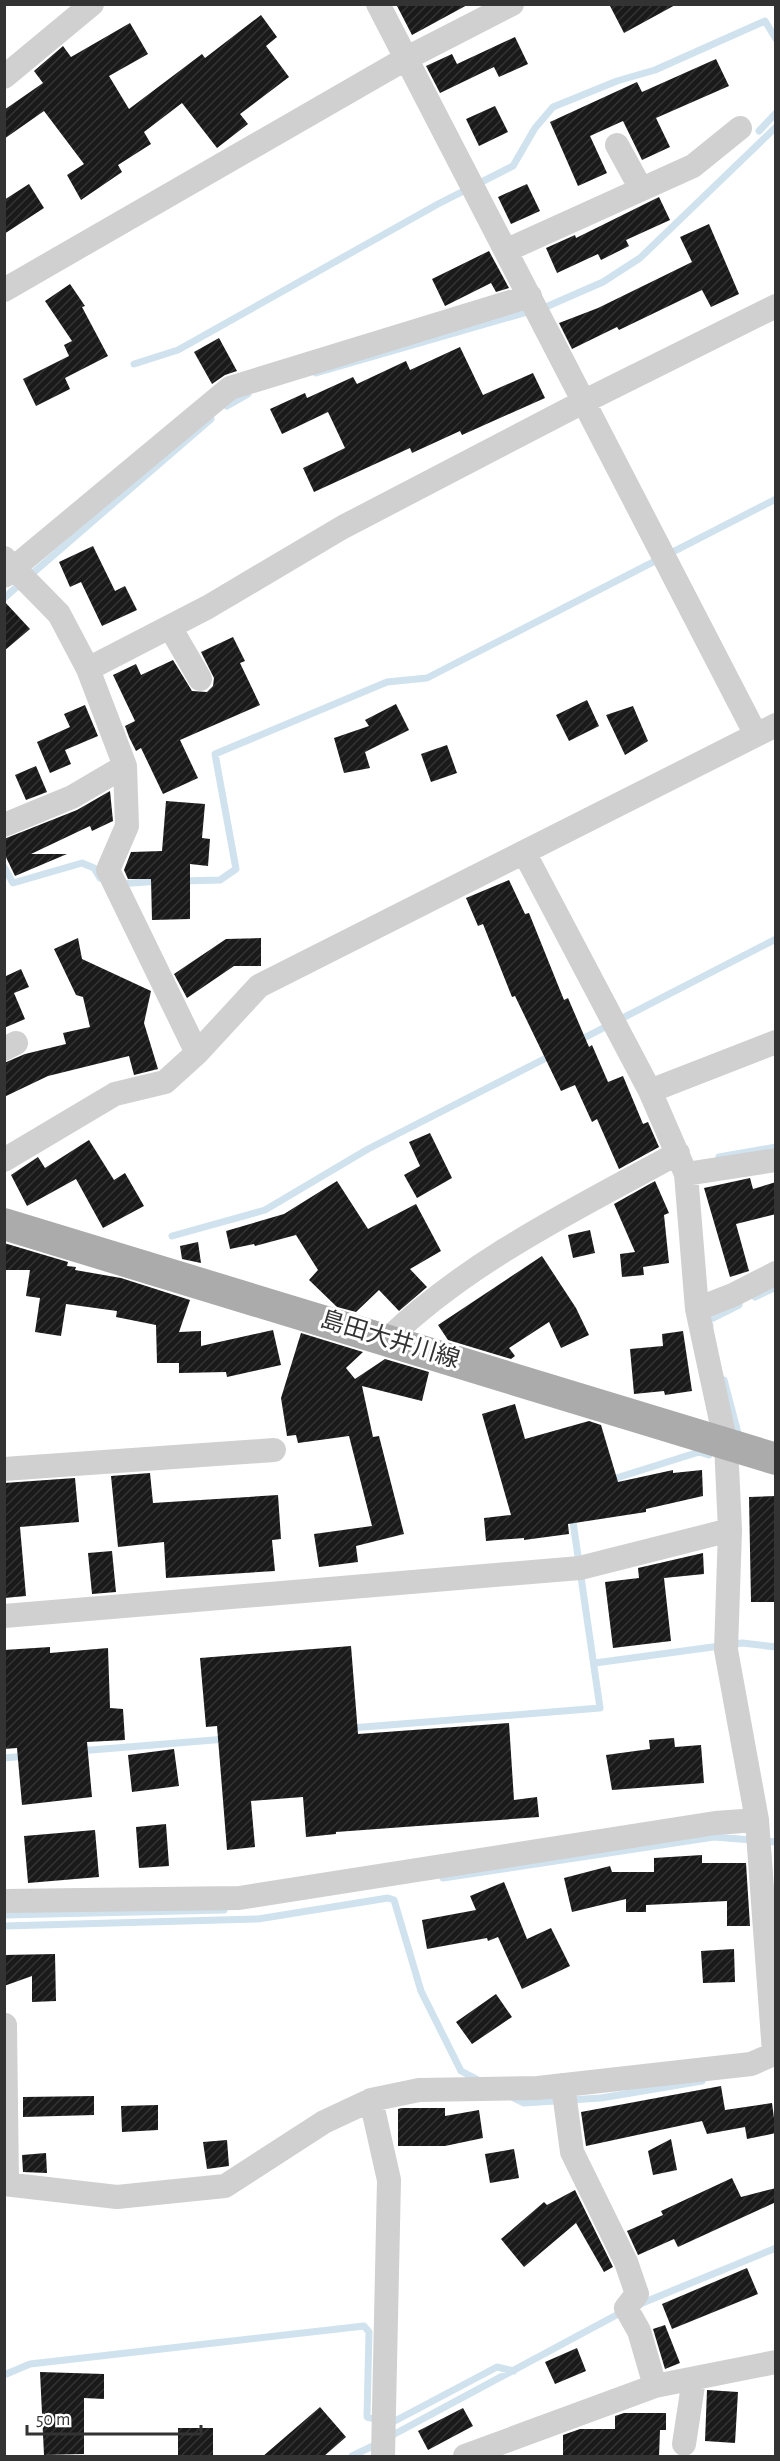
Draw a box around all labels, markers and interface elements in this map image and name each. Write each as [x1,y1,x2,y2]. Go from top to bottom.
street label: 島田大井川線 [318,1306,463,1373]
scale bar [27,2398,201,2436]
text: 50 m [36,2411,70,2429]

